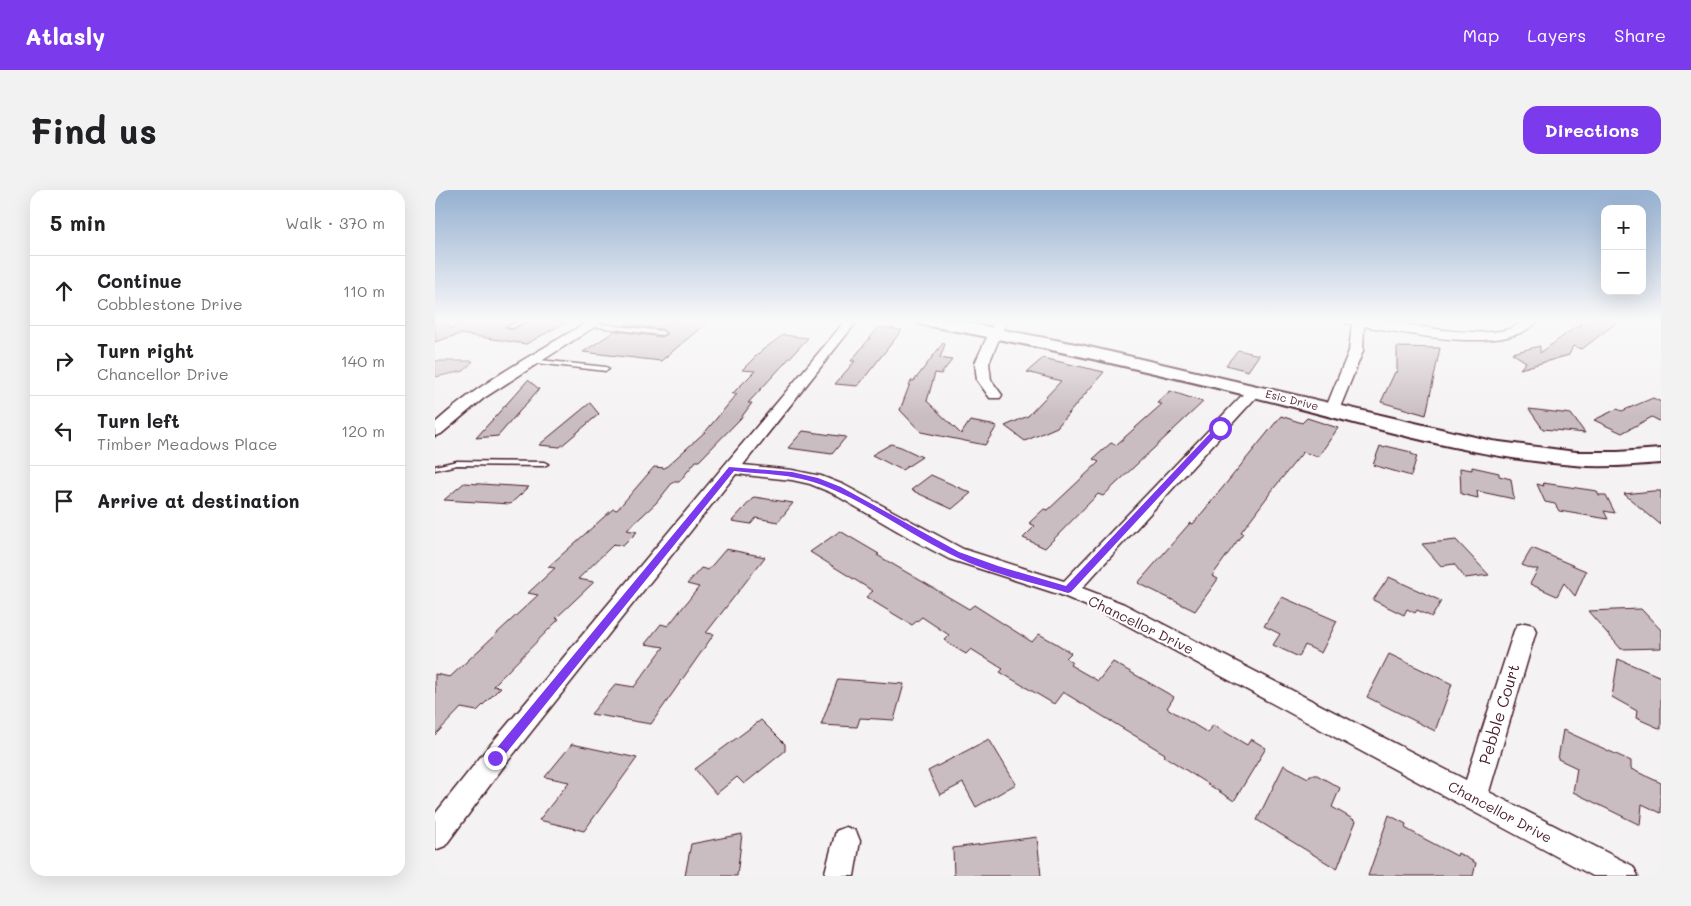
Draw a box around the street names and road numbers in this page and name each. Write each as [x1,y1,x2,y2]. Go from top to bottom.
street label: Esic Drive [1264,386,1320,413]
street label: Chancellor Drive [1085,591,1197,658]
street label: Pebble Court [1473,661,1524,767]
street label: Chancellor Drive [1445,776,1556,847]

